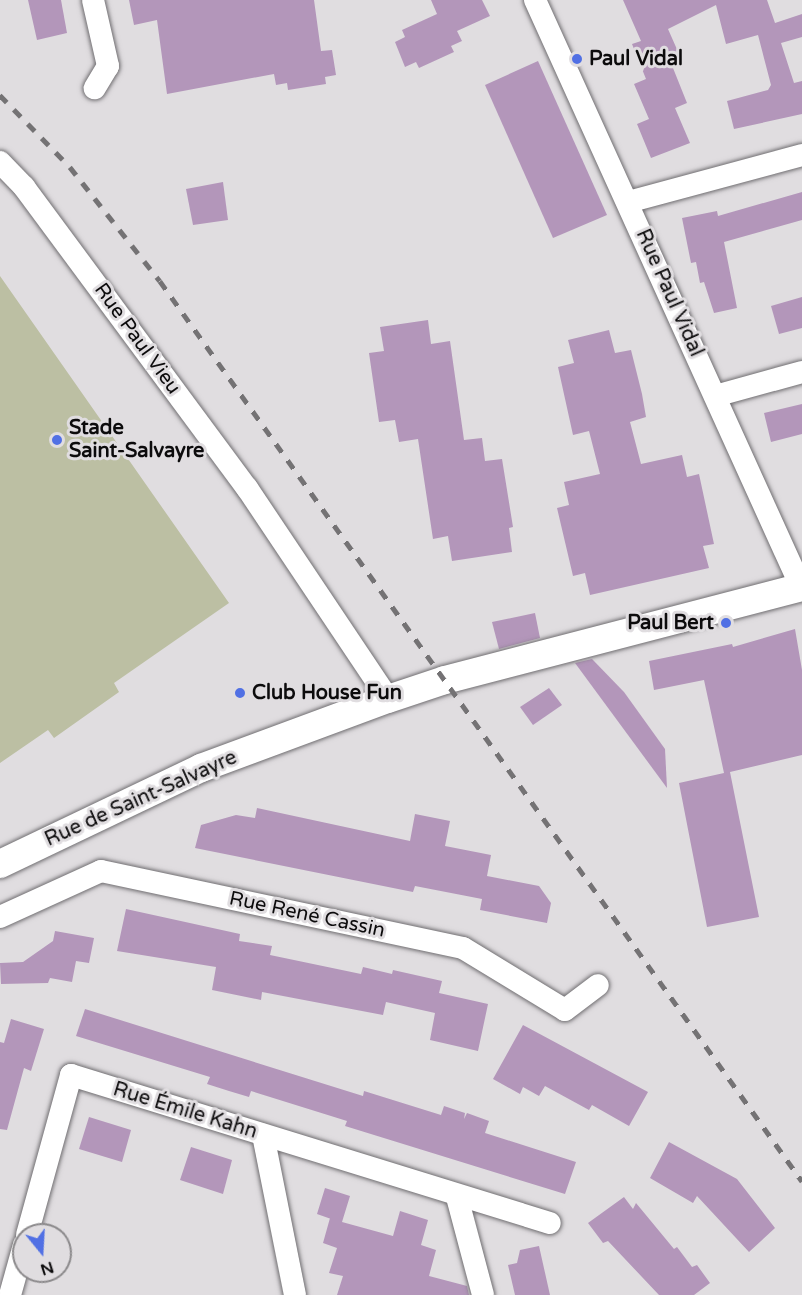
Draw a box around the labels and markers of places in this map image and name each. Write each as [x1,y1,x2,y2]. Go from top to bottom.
place label: Paul Vidal [589,47,683,71]
marker: Paul Vidal [570,52,584,66]
place label: Stade Saint-Salvayre [69,416,204,463]
marker: Stade Saint-Salvayre [50,433,64,447]
place label: Paul Bert [627,611,714,635]
marker: Paul Bert [719,616,733,630]
place label: Club House Fun [252,681,402,705]
marker: Club House Fun [233,686,247,700]

